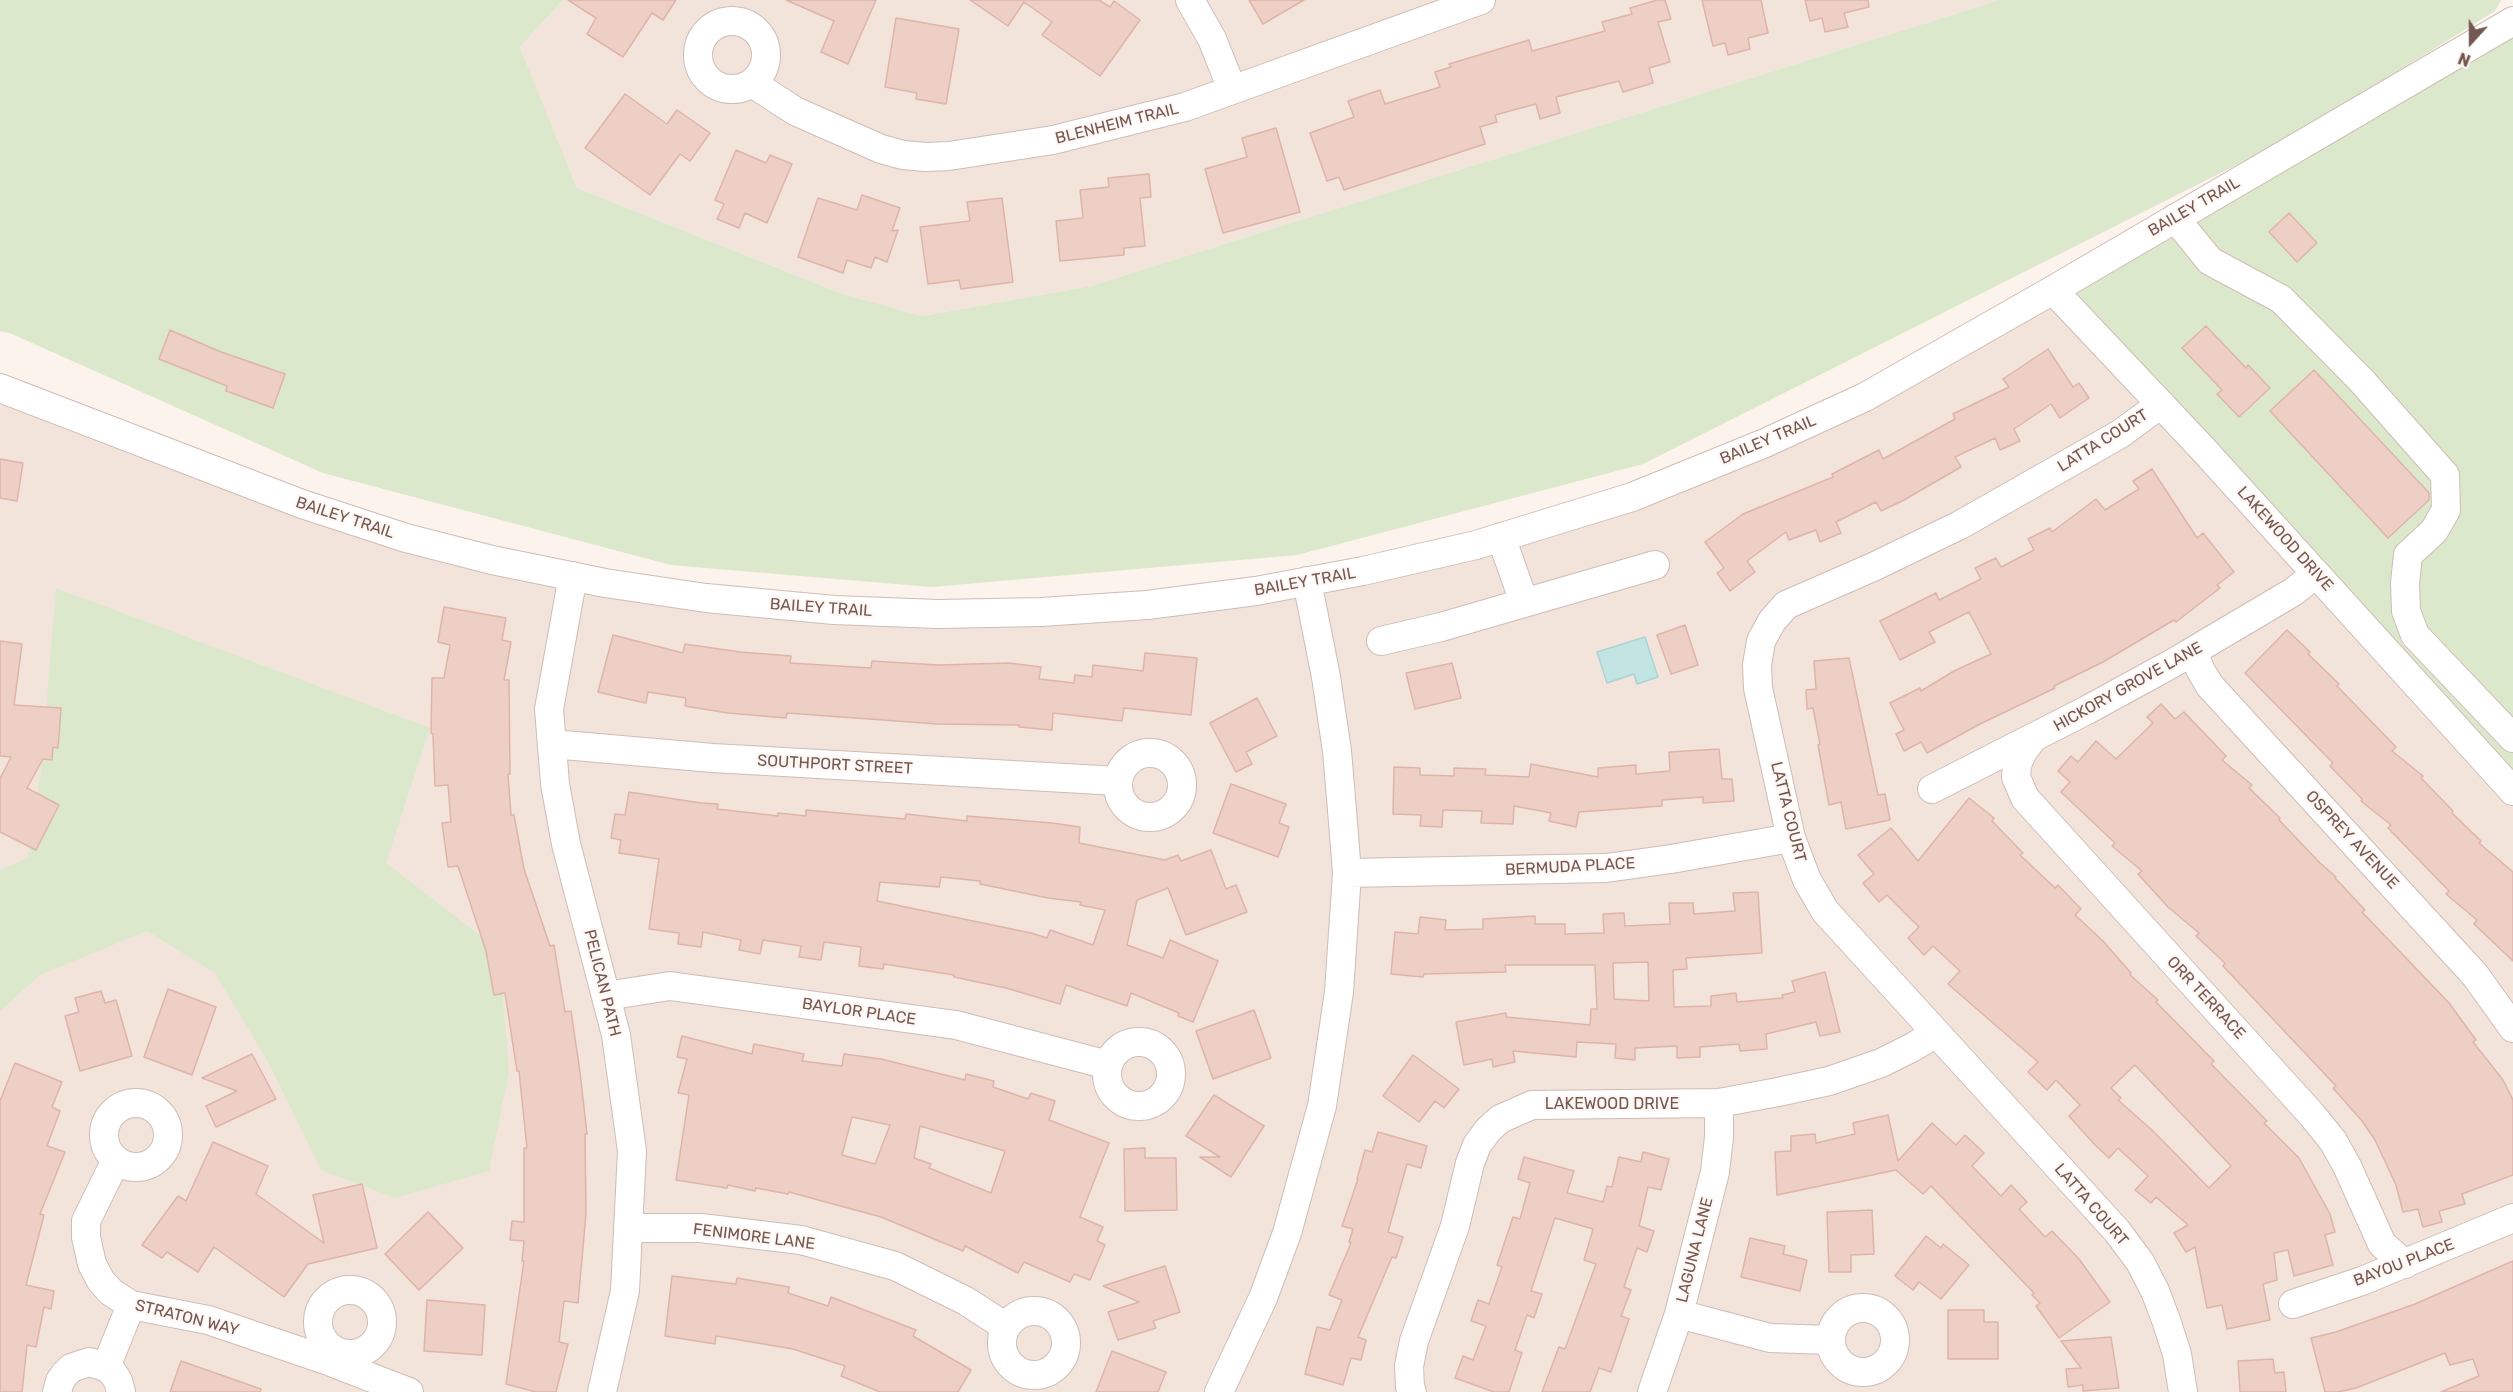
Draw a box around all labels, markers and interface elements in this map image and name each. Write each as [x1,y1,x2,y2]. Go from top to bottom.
north arrow [2441,12,2501,72]
text: N [2456,48,2473,70]
street label: BLENHEIM TRAIL [1053,99,1181,149]
street label: BAILEY TRAIL [2145,173,2243,241]
street label: LATTA COURT [2054,406,2152,476]
street label: BAILEY TRAIL [1717,411,1819,469]
street label: LAKEWOOD DRIVE [2233,483,2337,595]
street label: BAILEY TRAIL [293,493,397,543]
street label: BAILEY TRAIL [1253,564,1357,600]
street label: BAILEY TRAIL [769,595,873,621]
street label: HICKORY GROVE LANE [2050,638,2206,736]
street label: SOUTHPORT STREET [757,751,913,779]
street label: LATTA COURT [1766,760,1810,864]
street label: OSPREY AVENUE [2301,787,2403,893]
street label: BERMUDA PLACE [1504,854,1636,880]
street label: PELICAN PATH [579,928,625,1038]
street label: ORR TERRACE [2163,953,2249,1043]
street label: BAYLOR PLACE [801,995,917,1029]
street label: LAKEWOOD DRIVE [1545,1094,1679,1114]
street label: LATTA COURT [2050,1160,2132,1250]
street label: LAGUNA LANE [1673,1195,1717,1305]
street label: FENIMORE LANE [692,1220,816,1254]
street label: BAYOU PLACE [2351,1235,2457,1291]
street label: STRATON WAY [133,1296,241,1340]

